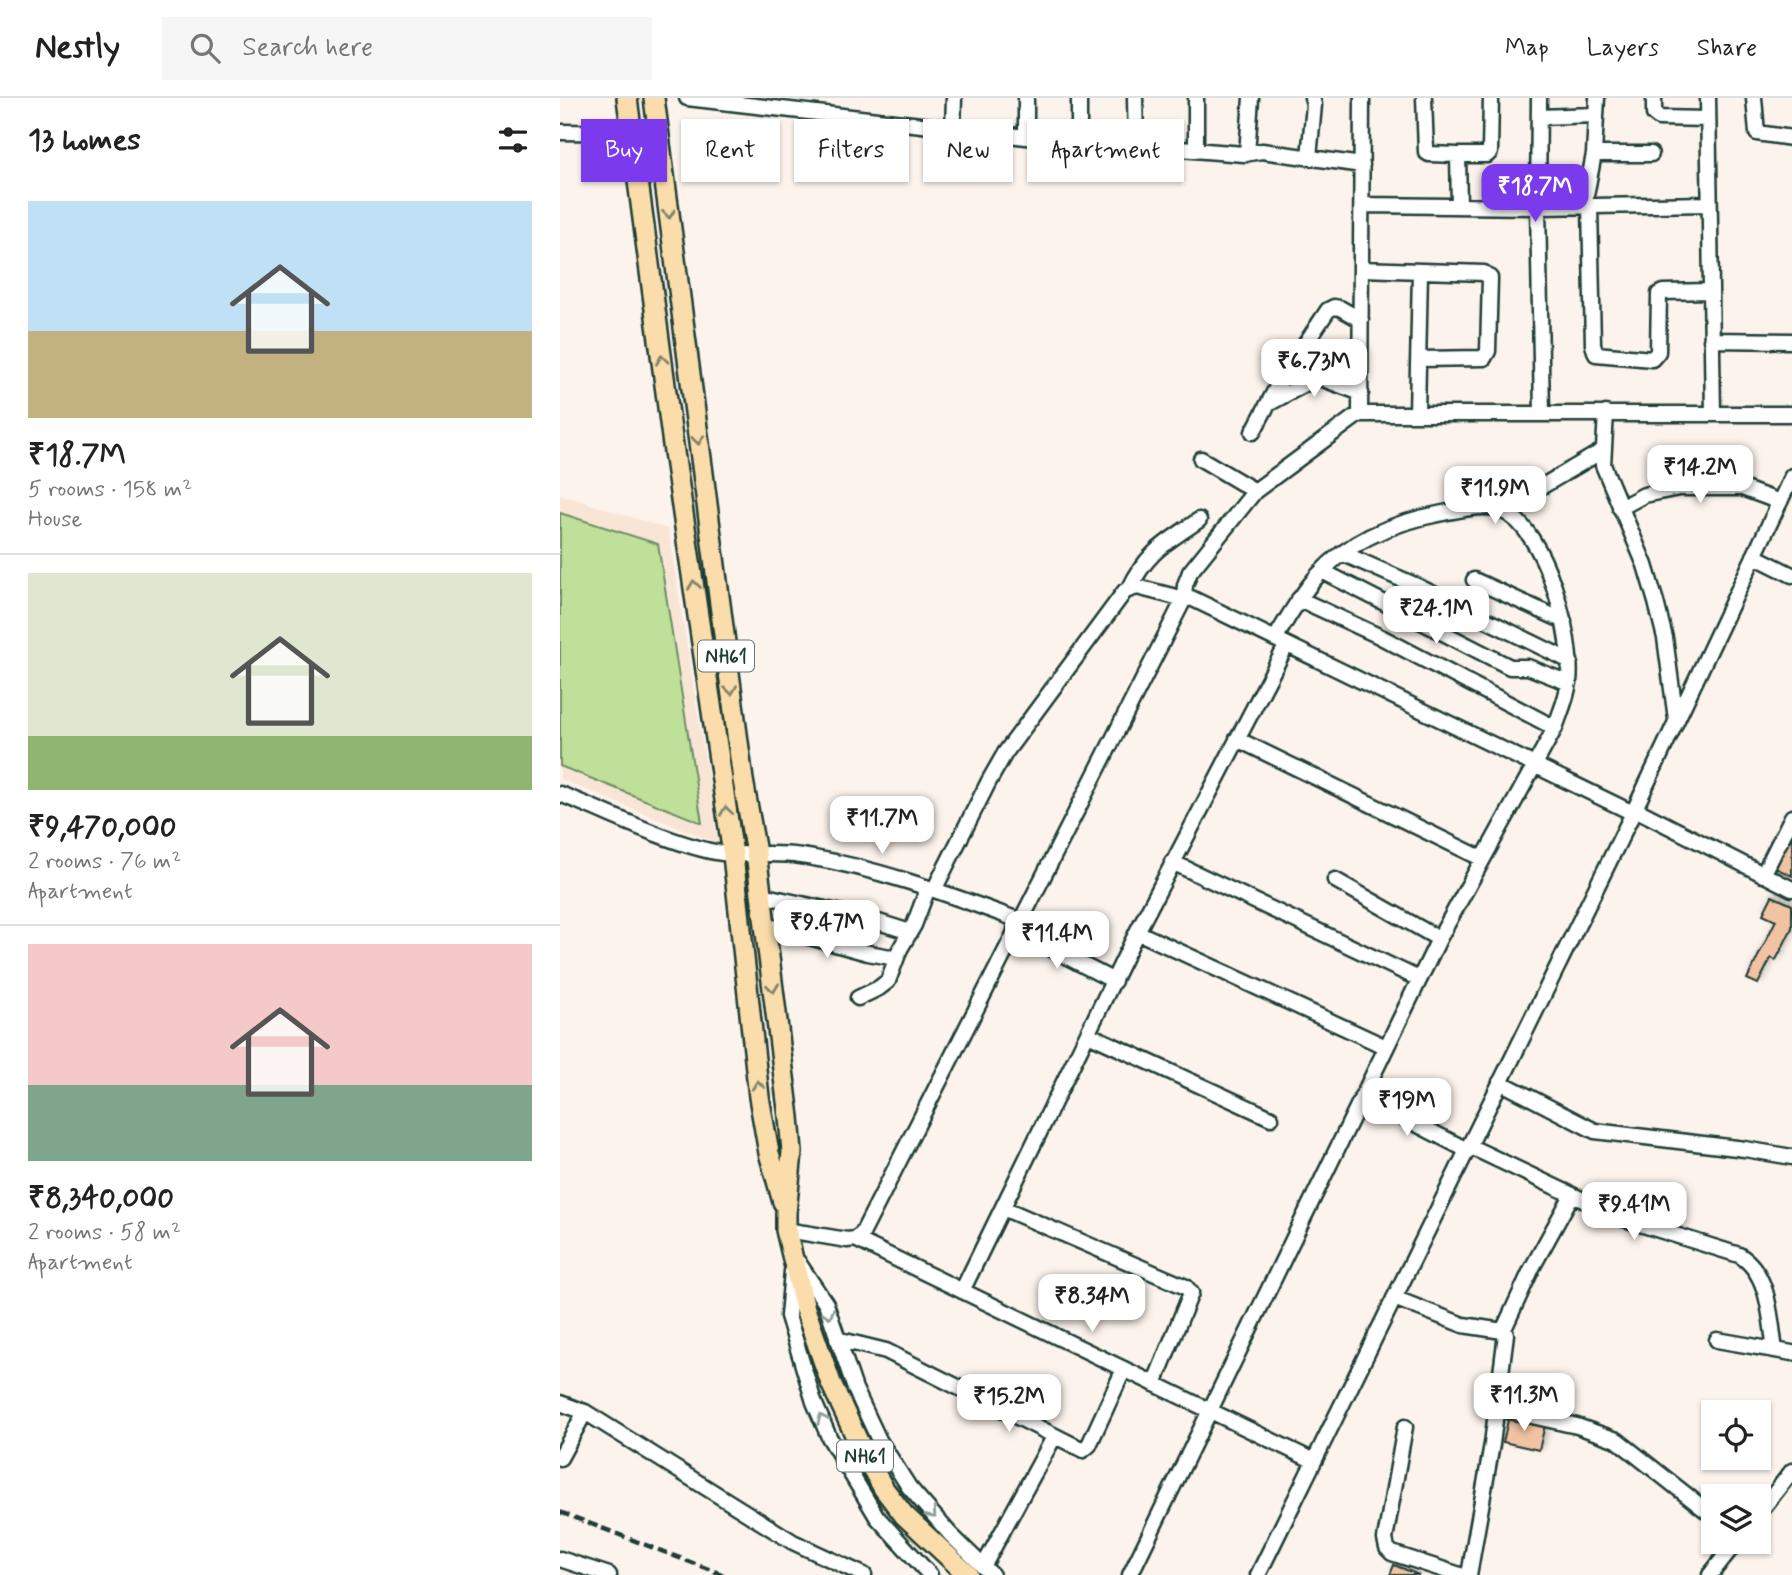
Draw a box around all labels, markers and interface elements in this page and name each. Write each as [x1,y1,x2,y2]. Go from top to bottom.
search box [162,17,652,80]
text: Nestly [35,26,120,70]
icon: search [186,29,224,67]
text: Search here [242,31,373,65]
text: Map [1505,33,1549,64]
text: Layers [1587,33,1659,64]
text: Share [1697,33,1757,64]
chip: Buy [581,119,667,182]
chip: Rent [681,119,780,182]
chip: Filters [794,119,909,182]
chip: New [923,119,1013,182]
chip: Apartment [1027,119,1184,182]
text: 13 homes [28,121,141,160]
icon: filters [494,121,532,159]
pin: ₹18.7M [1478,164,1592,224]
text: ₹18.7M [1498,172,1572,202]
one-way arrow [662,208,677,220]
icon: home [217,246,343,372]
pin: ₹6.73M [1257,340,1371,399]
text: ₹6.73M [1277,347,1351,377]
one-way arrow [655,354,670,366]
one-way arrow [691,434,706,446]
text: ₹18.7M [28,436,126,475]
pin: ₹14.2M [1643,446,1757,505]
text: ₹14.2M [1663,453,1737,483]
pin: ₹11.9M [1438,466,1552,526]
text: ₹11.9M [1460,474,1530,504]
text: 5 rooms · 158 m² [28,475,192,505]
text: House [28,505,82,535]
one-way arrow [686,579,701,591]
pin: ₹24.1M [1379,587,1493,646]
text: ₹24.1M [1399,594,1473,624]
icon: home [217,618,343,744]
road number: NH61 [698,640,754,671]
one-way arrow [723,684,738,696]
pin: ₹11.7M [825,796,939,856]
text: ₹11.7M [846,804,918,834]
one-way arrow [719,805,734,816]
text: ₹9,470,000 [28,808,177,847]
text: 2 rooms · 76 m² [28,847,181,877]
text: Apartment [28,877,133,907]
pin: ₹9.47M [770,900,884,960]
text: ₹9.47M [790,908,864,938]
pin: ₹11.4M [1000,912,1114,971]
text: ₹11.4M [1021,919,1093,949]
one-way arrow [765,982,780,994]
icon: home [217,989,343,1115]
one-way arrow [750,1079,765,1091]
pin: ₹19M [1366,1079,1448,1138]
text: ₹19M [1378,1086,1436,1116]
text: ₹8,340,000 [28,1179,174,1218]
pin: ₹9.41M [1577,1182,1691,1242]
text: ₹9.41M [1598,1190,1670,1220]
text: 2 rooms · 58 m² [28,1218,181,1248]
text: Apartment [28,1248,133,1278]
pin: ₹8.34M [1035,1274,1149,1334]
text: ₹8.34M [1054,1282,1130,1312]
one-way arrow [820,1307,834,1319]
pin: ₹15.2M [952,1374,1066,1434]
pin: ₹11.3M [1467,1374,1581,1433]
text: ₹11.3M [1490,1381,1558,1411]
text: ₹15.2M [973,1382,1045,1412]
map controls [1701,1400,1771,1554]
button: locate [1701,1400,1771,1470]
one-way arrow [816,1414,830,1427]
road number: NH61 [837,1440,893,1472]
button: layers [1701,1484,1771,1554]
one-way arrow [924,1506,936,1519]

